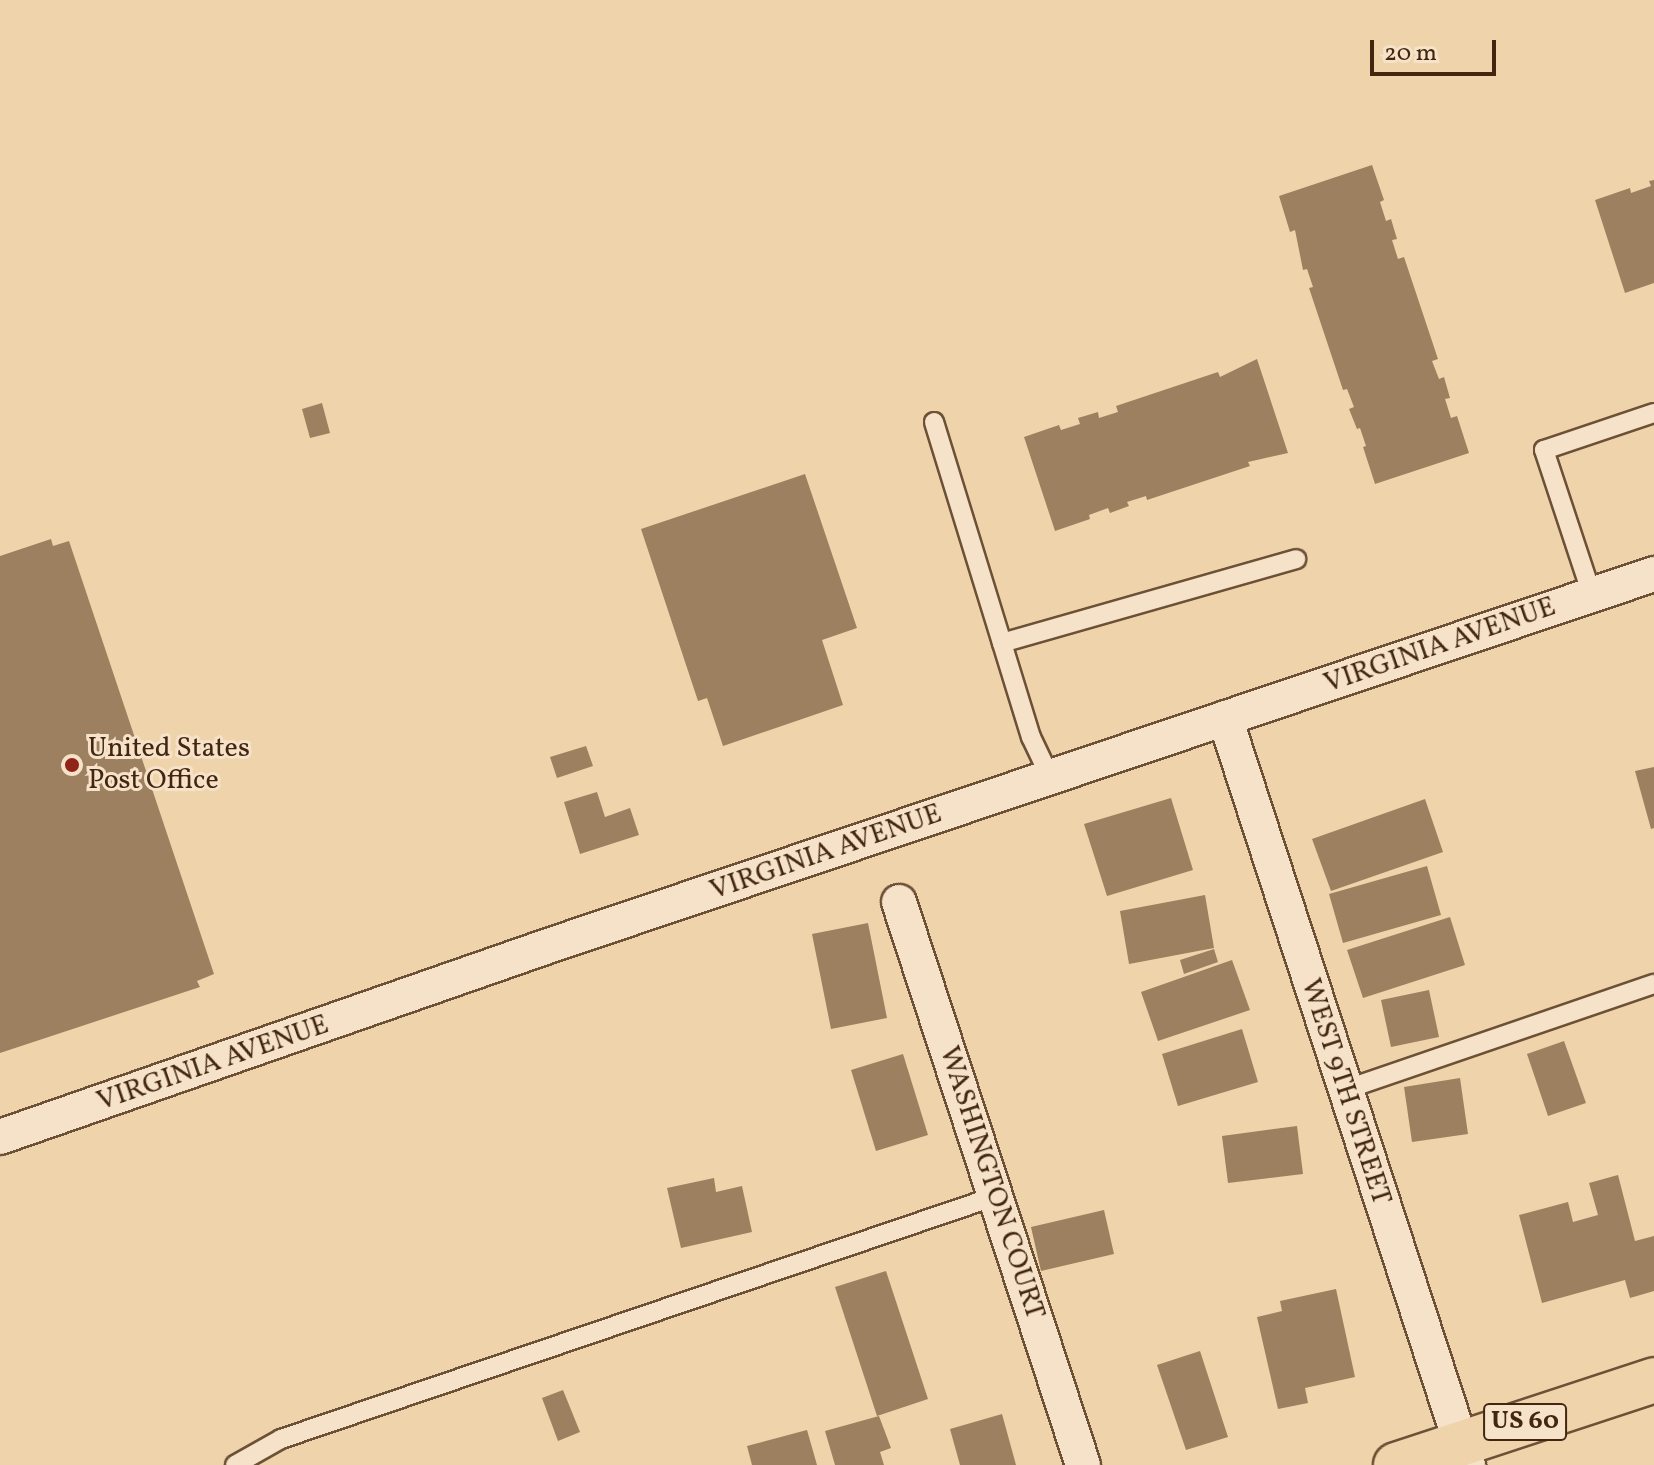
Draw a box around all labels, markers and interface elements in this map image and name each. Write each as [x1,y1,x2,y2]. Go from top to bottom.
scale bar [1374,24,1500,74]
text: 20 m [1384,37,1437,71]
street label: VIRGINIA AVENUE [1320,591,1560,701]
place label: United States Post Office [88,732,250,798]
marker: United States Post Office [63,756,81,774]
street label: VIRGINIA AVENUE [706,798,946,908]
street label: WEST 9TH STREET [1292,974,1398,1210]
street label: VIRGINIA AVENUE [93,1009,333,1119]
street label: WASHINGTON COURT [931,1042,1051,1324]
road number: US 60 [1483,1400,1567,1444]

